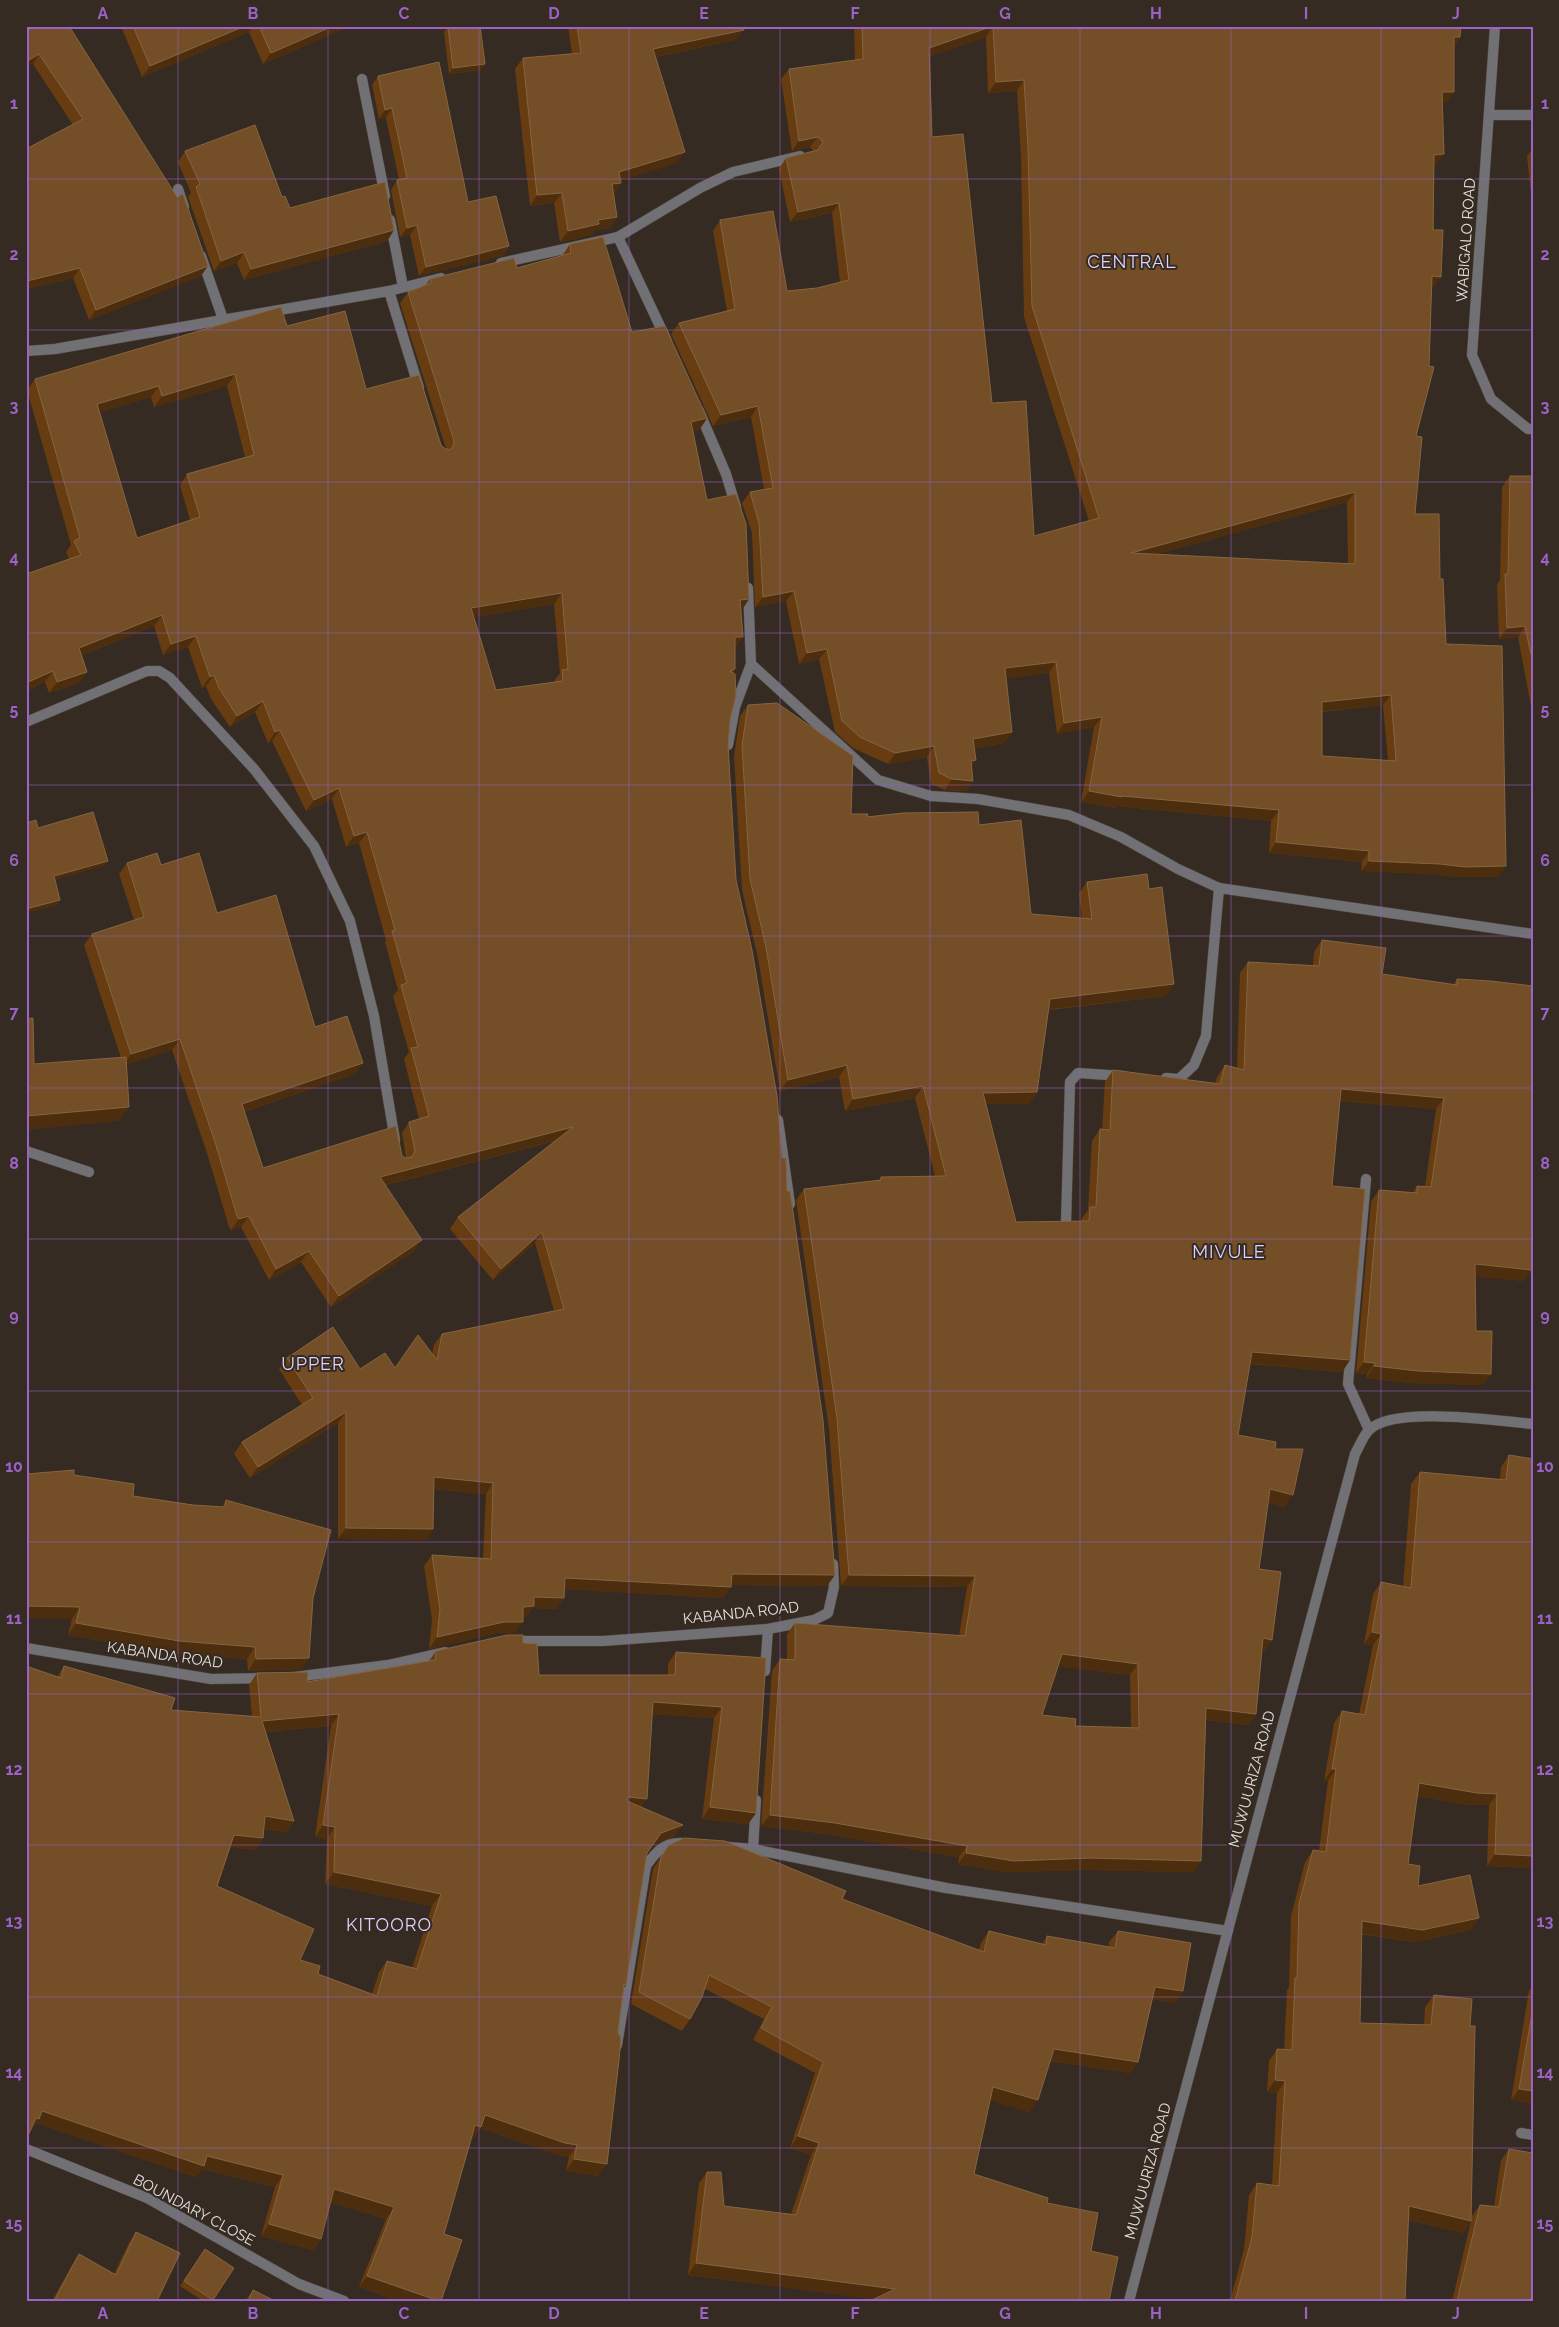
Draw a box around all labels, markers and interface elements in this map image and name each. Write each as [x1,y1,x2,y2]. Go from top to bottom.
text: A [98,4,109,23]
text: B [248,4,259,23]
text: C [399,4,410,23]
text: D [548,4,560,23]
text: E [699,4,709,23]
text: F [850,4,860,23]
text: G [999,4,1011,23]
text: H [1150,4,1162,23]
text: I [1304,4,1308,23]
text: J [1452,4,1460,23]
text: 1 [10,94,18,113]
text: 1 [1541,94,1549,113]
street label: WABIGALO ROAD [1453,177,1479,303]
text: 2 [9,245,19,264]
text: 2 [1540,245,1550,264]
district label: CENTRAL [1087,251,1177,272]
text: 3 [10,397,19,416]
text: 3 [1541,397,1550,416]
text: 4 [9,548,19,567]
text: 4 [1540,548,1550,567]
text: 5 [10,700,19,719]
text: 5 [1541,700,1550,719]
text: 6 [9,851,19,870]
text: 6 [1540,851,1550,870]
text: 7 [10,1003,19,1022]
text: 7 [1541,1003,1550,1022]
text: 8 [9,1154,19,1173]
text: 8 [1540,1154,1550,1173]
district label: MIVULE [1192,1241,1266,1262]
text: 9 [9,1306,19,1325]
text: 9 [1540,1306,1550,1325]
district label: UPPER [281,1353,345,1374]
text: 10 [5,1457,23,1476]
text: 10 [1536,1457,1554,1476]
street label: KABANDA ROAD [682,1598,800,1628]
text: 11 [6,1609,22,1628]
text: 11 [1537,1609,1553,1628]
street label: KABANDA ROAD [106,1638,224,1672]
street label: MUWUURIZA ROAD [1225,1708,1279,1849]
text: 12 [6,1760,22,1779]
text: 12 [1537,1760,1553,1779]
text: 13 [6,1912,22,1931]
text: 13 [1537,1912,1553,1931]
district label: KITOORO [346,1914,432,1935]
text: 14 [5,2063,23,2082]
text: 14 [1536,2063,1554,2082]
street label: MUWUURIZA ROAD [1121,2100,1175,2241]
street label: BOUNDARY CLOSE [130,2170,258,2250]
text: 15 [6,2214,23,2233]
text: 15 [1537,2214,1554,2233]
text: A [98,2304,109,2323]
text: B [248,2304,259,2323]
text: C [399,2304,410,2323]
text: D [548,2304,560,2323]
text: E [699,2304,709,2323]
text: F [850,2304,860,2323]
text: G [999,2304,1011,2323]
text: H [1150,2304,1162,2323]
text: I [1304,2304,1308,2323]
text: J [1452,2304,1460,2323]

